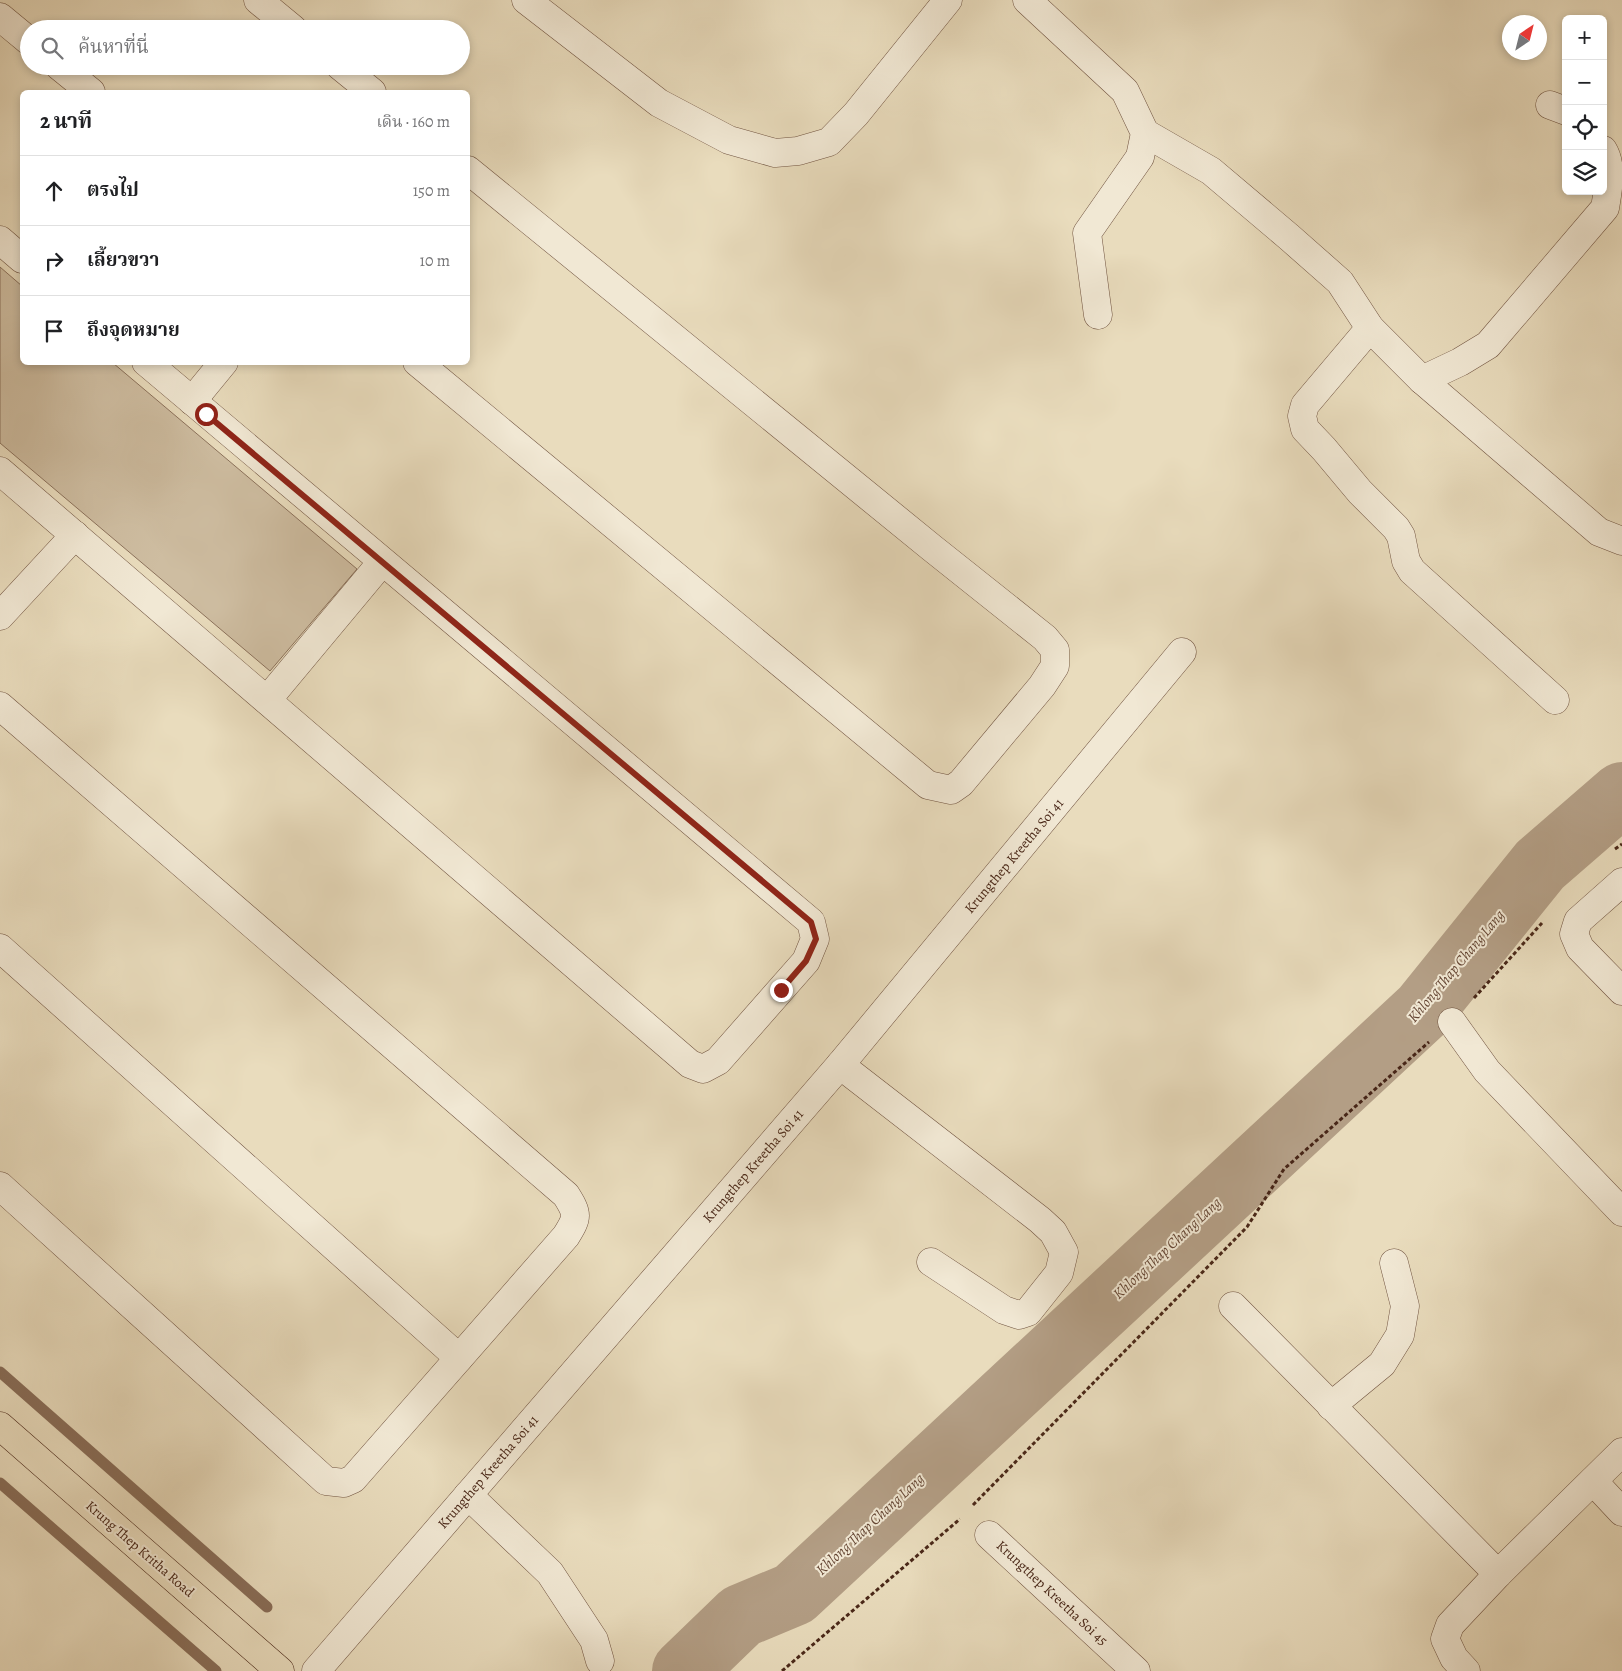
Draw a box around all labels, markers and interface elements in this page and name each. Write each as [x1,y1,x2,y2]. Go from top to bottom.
north arrow [1502,15,1547,60]
map controls [1562,15,1607,195]
button: + [1562,15,1607,60]
search box [20,20,470,75]
icon: search [38,34,66,62]
text: ค้นหาที่นี่ [78,34,149,60]
button: − [1562,60,1607,105]
button: locate [1562,105,1607,150]
text: 2 นาที [40,107,92,135]
text: เดิน · 160 m [376,111,450,133]
button: layers [1562,150,1607,195]
icon: ahead [40,177,68,205]
text: ตรงไป [87,177,139,203]
text: 150 m [413,180,450,202]
icon: right [40,247,68,275]
text: เลี้ยวขวา [87,247,159,273]
text: 10 m [420,250,450,272]
icon: arrive [40,317,68,345]
text: ถึงจุดหมาย [87,317,180,343]
route start [195,403,218,426]
street label: Krungthep Kreetha Soi 41 [960,794,1068,918]
water label: Khlong Thap Chang Lang [1403,905,1509,1026]
route end [770,979,793,1002]
street label: Krungthep Kreetha Soi 41 [698,1105,808,1227]
water label: Khlong Thap Chang Lang [1109,1192,1226,1303]
street label: Krungthep Kreetha Soi 41 [433,1411,543,1533]
water label: Khlong Thap Chang Lang [812,1468,929,1579]
street label: Krung Thep Kritha Road [82,1497,199,1602]
street label: Krungthep Kreetha Soi 45 [992,1536,1112,1650]

